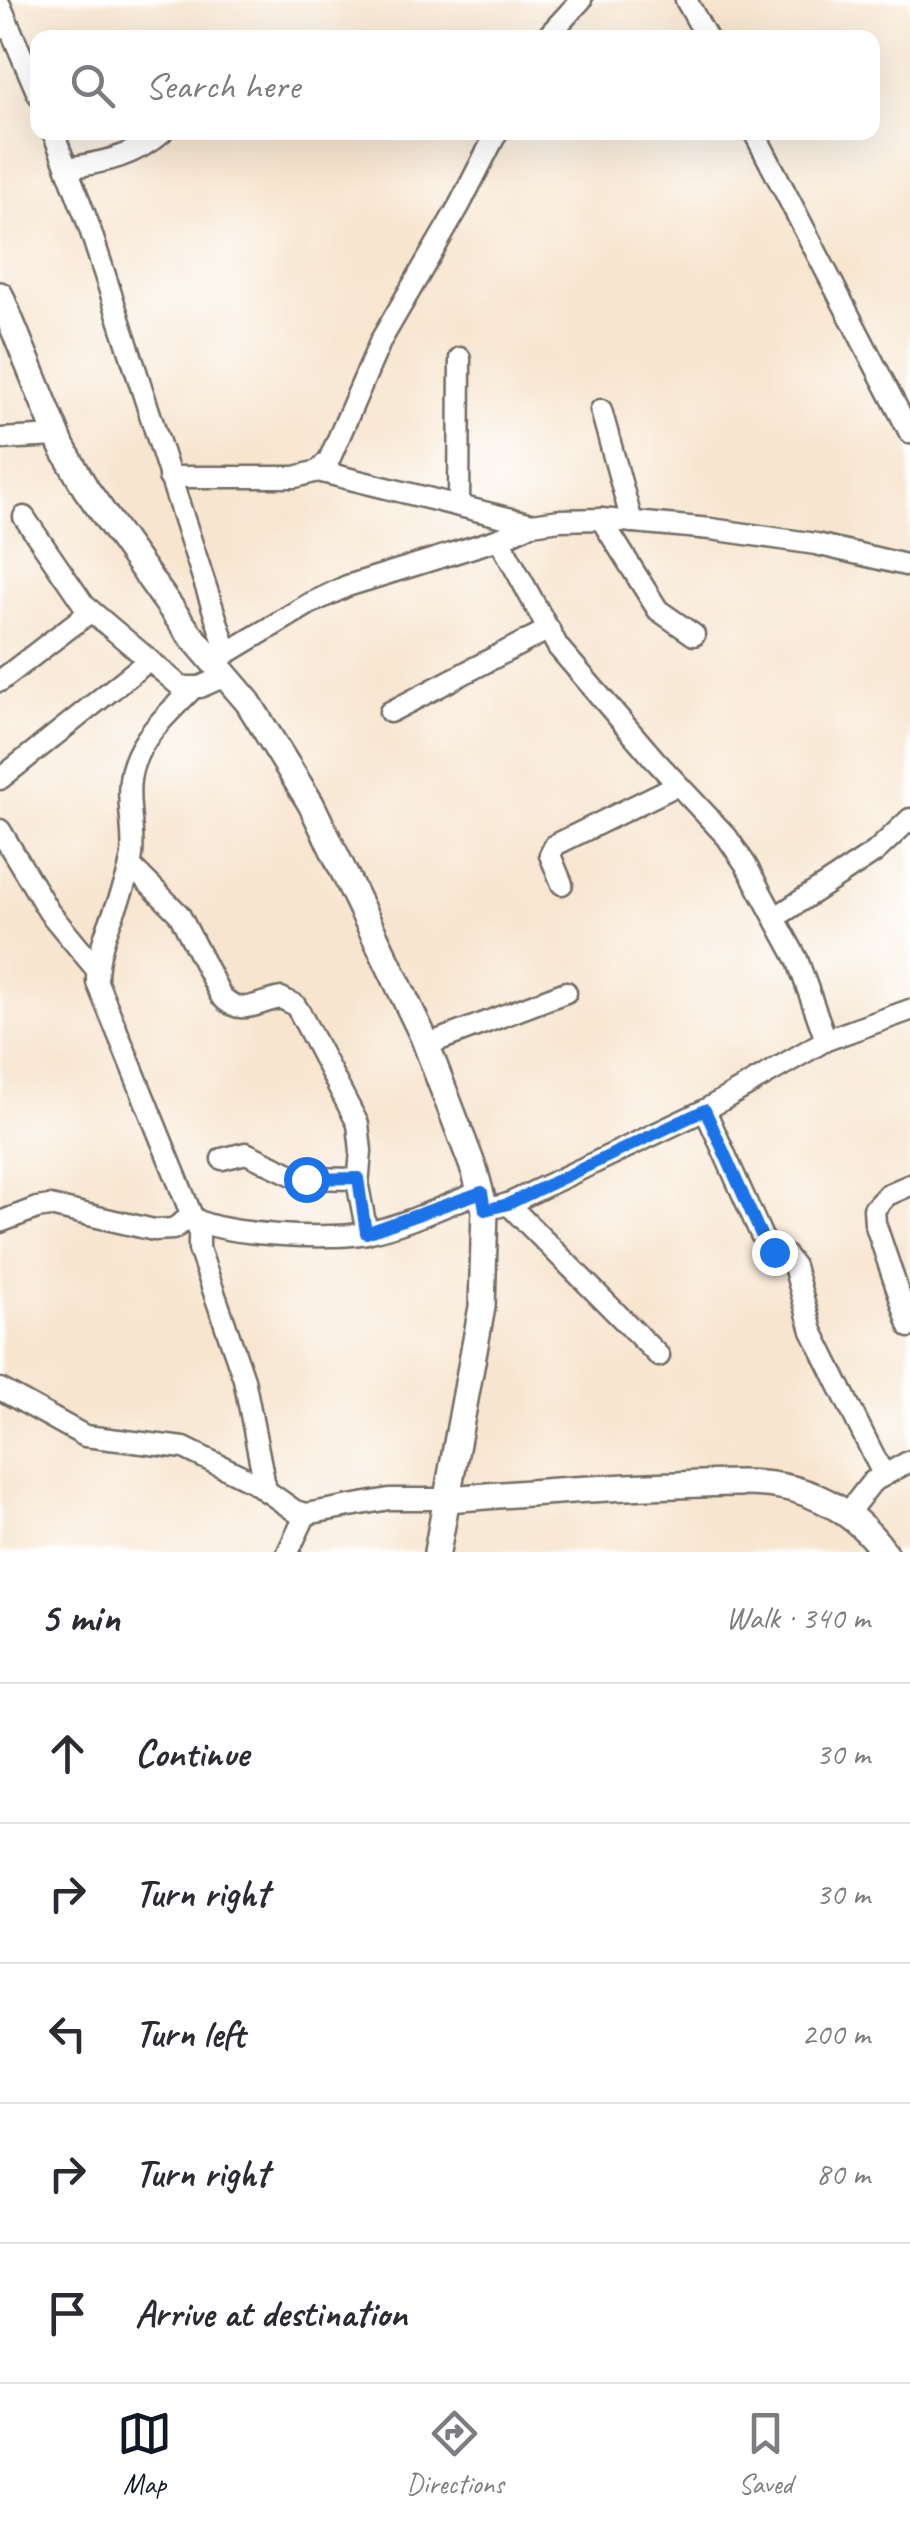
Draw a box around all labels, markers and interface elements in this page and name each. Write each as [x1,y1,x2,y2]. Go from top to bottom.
search box [30,30,880,140]
icon: search [65,58,120,113]
text: Search here [145,62,300,109]
route start [284,1157,330,1203]
route end [752,1230,798,1276]
text: 5 min [40,1591,120,1644]
text: Walk · 340 m [726,1597,870,1638]
icon: ahead [40,1726,95,1781]
text: Continue [135,1730,249,1777]
text: 30 m [816,1733,870,1774]
icon: right [40,1866,95,1921]
text: Turn right [135,1870,269,1917]
text: 30 m [816,1873,870,1914]
icon: left [40,2006,95,2061]
text: Turn left [135,2010,245,2057]
text: 200 m [801,2013,870,2054]
icon: right [40,2146,95,2201]
text: Turn right [135,2150,269,2197]
text: 80 m [816,2153,870,2194]
icon: arrive [40,2286,95,2341]
text: Arrive at destination [135,2290,407,2337]
tab: Map [117,2406,172,2501]
tab: Directions [406,2406,504,2501]
tab: Saved [738,2406,793,2501]

